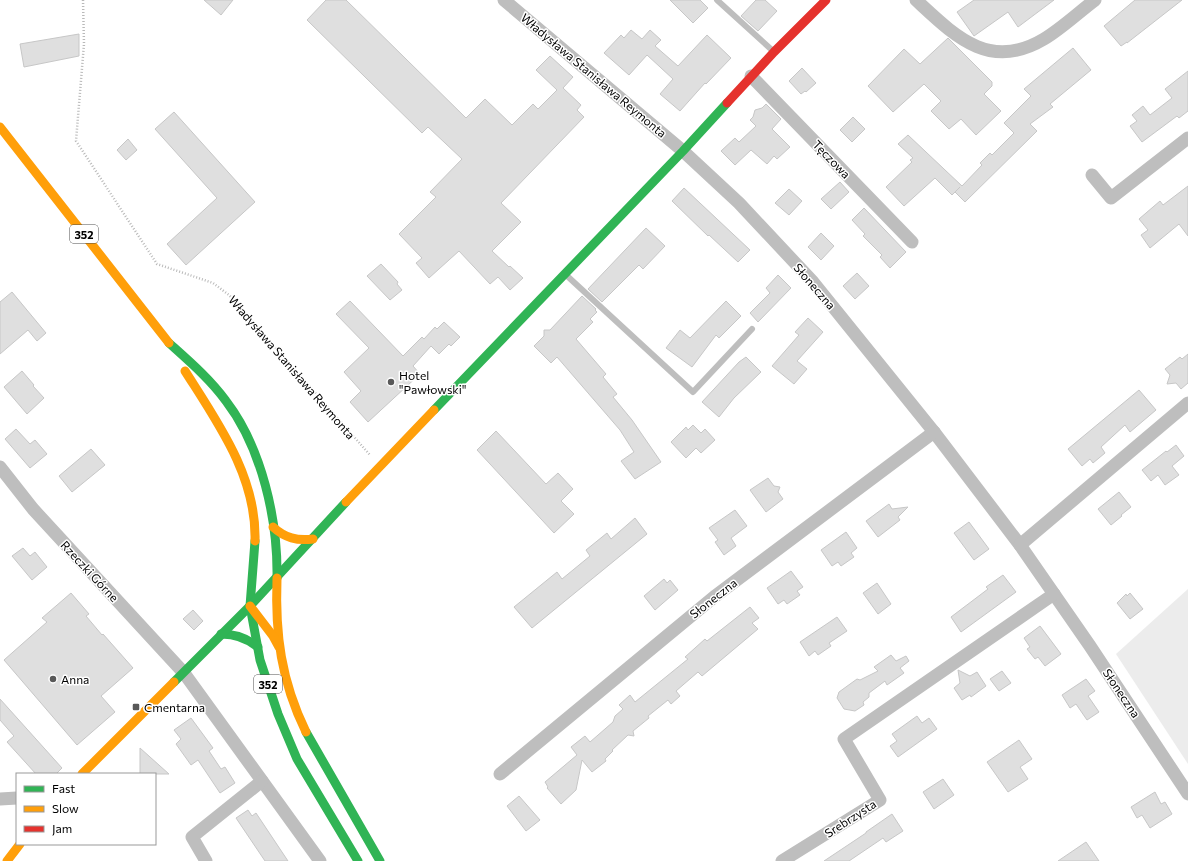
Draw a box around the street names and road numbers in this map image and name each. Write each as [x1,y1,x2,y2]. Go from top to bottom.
street label: Władysława Stanisława Reymonta [518,10,670,140]
street label: Tęczowa [810,137,854,181]
road number: 352 [70,225,98,243]
street label: Słoneczna [791,260,839,312]
street label: Władysława Stanisława Reymonta [226,292,358,442]
street label: Rzeczki Górne [58,538,122,604]
street label: Słoneczna [687,575,739,621]
street label: Słoneczna [1101,666,1143,720]
road number: 352 [254,675,282,693]
street label: Srebrzysta [822,796,878,840]

